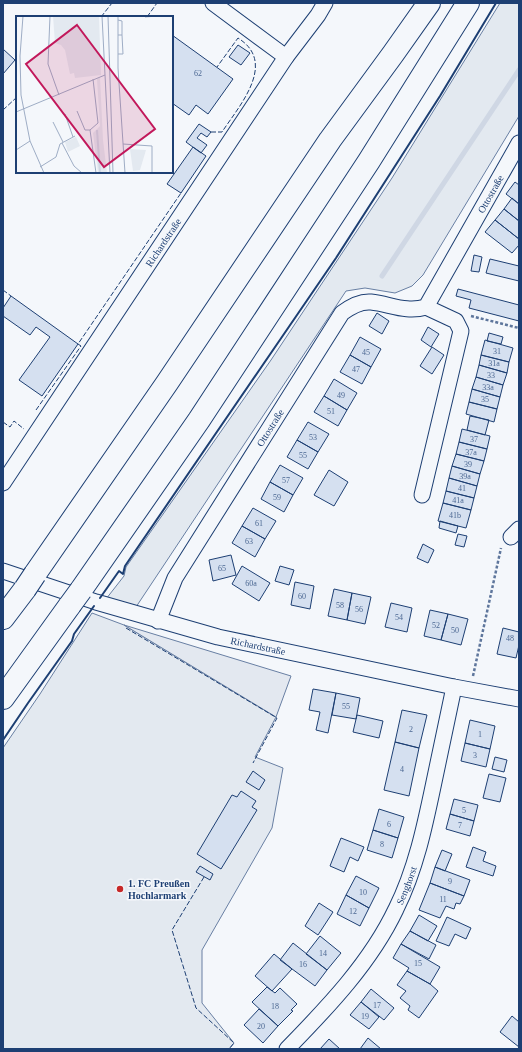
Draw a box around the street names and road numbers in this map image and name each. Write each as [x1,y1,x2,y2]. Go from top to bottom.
street label: Ottostraße [475,173,506,215]
street label: Richardstraße [143,216,184,269]
street label: Ottostraße [254,407,286,448]
street label: Richardstraße [230,635,287,657]
street label: Senghorst [394,865,419,906]

